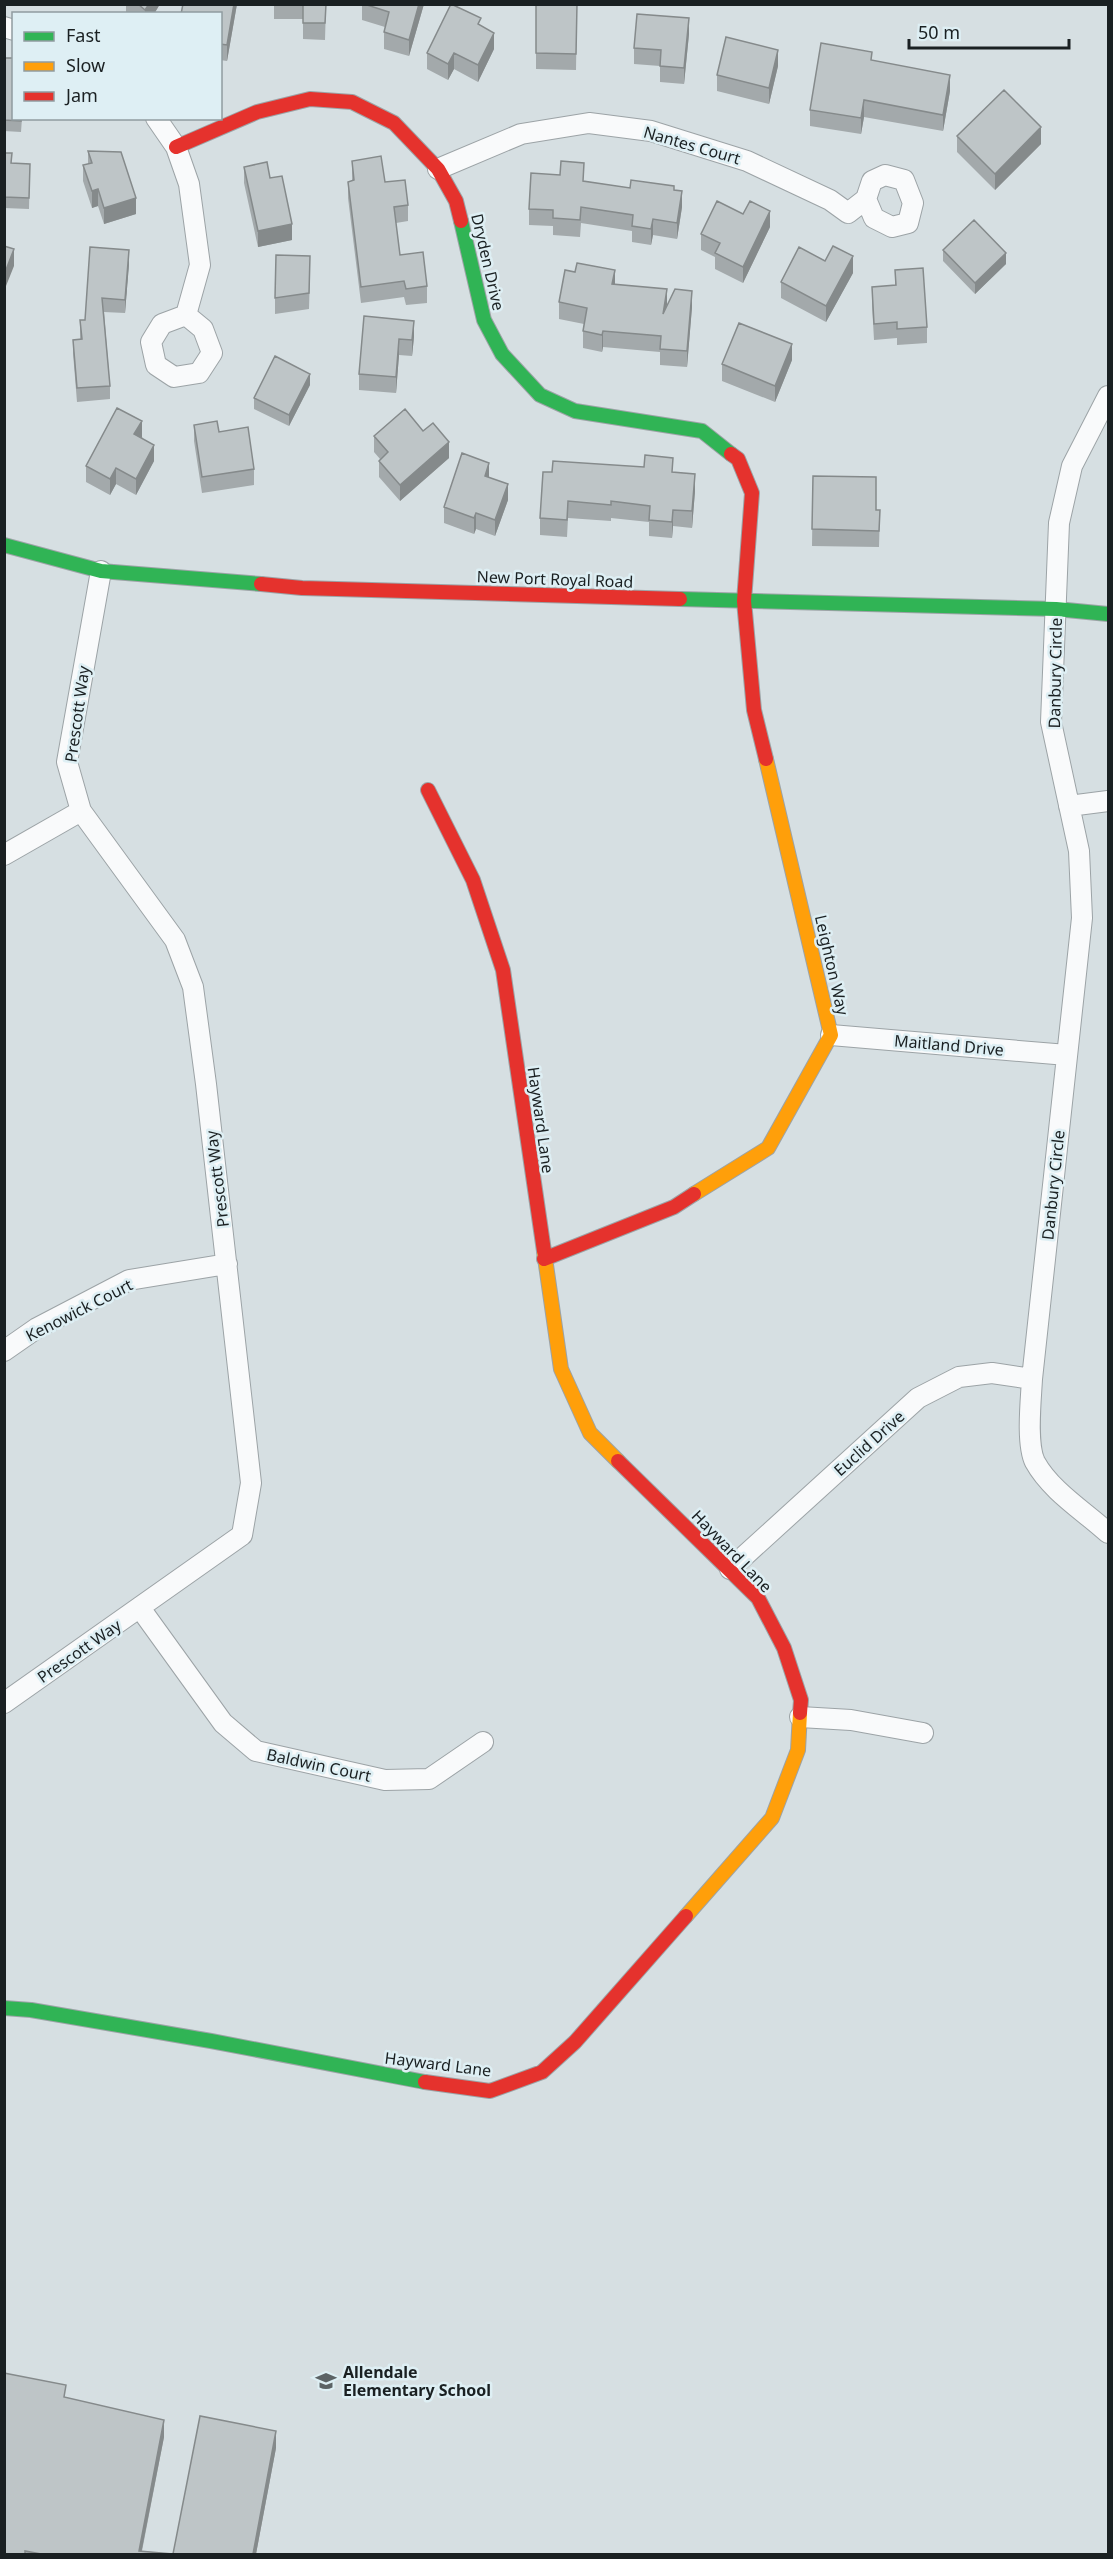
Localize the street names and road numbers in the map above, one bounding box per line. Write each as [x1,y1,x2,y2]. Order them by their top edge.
street label: Nantes Court [641,121,743,169]
street label: Dryden Drive [466,211,510,313]
street label: New Port Royal Road [476,565,634,593]
street label: Danbury Circle [1043,618,1067,728]
street label: Prescott Way [59,663,95,764]
street label: Leighton Way [810,913,854,1018]
street label: Maitland Drive [893,1029,1005,1061]
street label: Hayward Lane [523,1065,559,1175]
street label: Prescott Way [200,1128,234,1229]
street label: Danbury Circle [1036,1129,1070,1241]
street label: Kenowick Court [22,1273,136,1346]
street label: Euclid Drive [829,1405,909,1481]
street label: Hayward Lane [687,1505,777,1597]
street label: Prescott Way [33,1614,126,1688]
street label: Baldwin Court [265,1743,373,1787]
street label: Hayward Lane [384,2047,492,2081]

